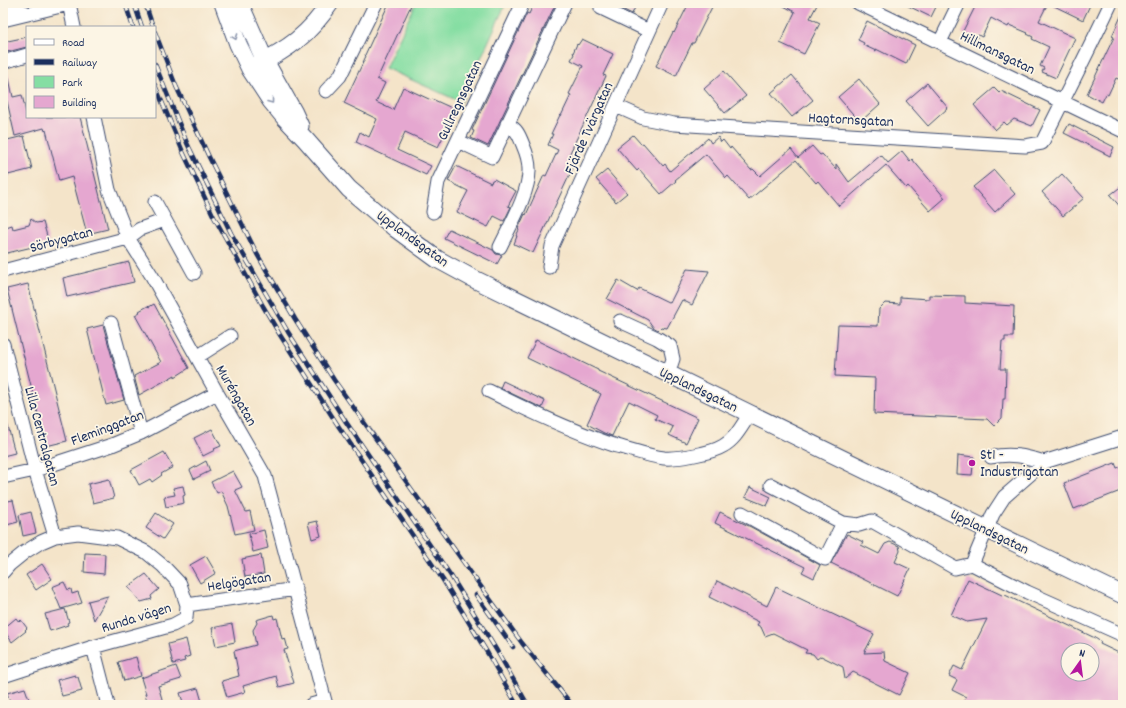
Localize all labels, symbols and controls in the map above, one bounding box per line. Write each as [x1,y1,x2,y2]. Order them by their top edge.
legend [26,26,156,118]
street label: Hillmansgatan [956,26,1039,82]
one-way arrow [230,33,238,40]
text: Road [62,35,84,52]
text: Railway [62,55,98,72]
street label: Gullregnsgatan [433,57,489,145]
text: Park [62,75,83,92]
street label: Fjärde Tvärgatan [560,79,620,179]
text: Building [62,95,97,112]
one-way arrow [267,97,274,104]
street label: Hagtornsgatan [808,108,894,134]
street label: Upplandsgatan [371,206,453,274]
street label: Sörbygatan [28,222,96,260]
street label: Muréngatan [209,361,262,431]
street label: Upplandsgatan [655,362,741,419]
street label: Lilla Centralgatan [17,384,65,489]
street label: Fleminggatan [68,405,147,453]
place label: St1 - Industrigatan [980,445,1058,484]
marker: St1 - Industrigatan [967,458,977,468]
street label: Upplandsgatan [946,504,1032,561]
street label: Helgögatan [206,567,273,599]
street label: Runda vägen [99,598,174,640]
north arrow [1060,642,1100,682]
text: N [1077,646,1087,663]

